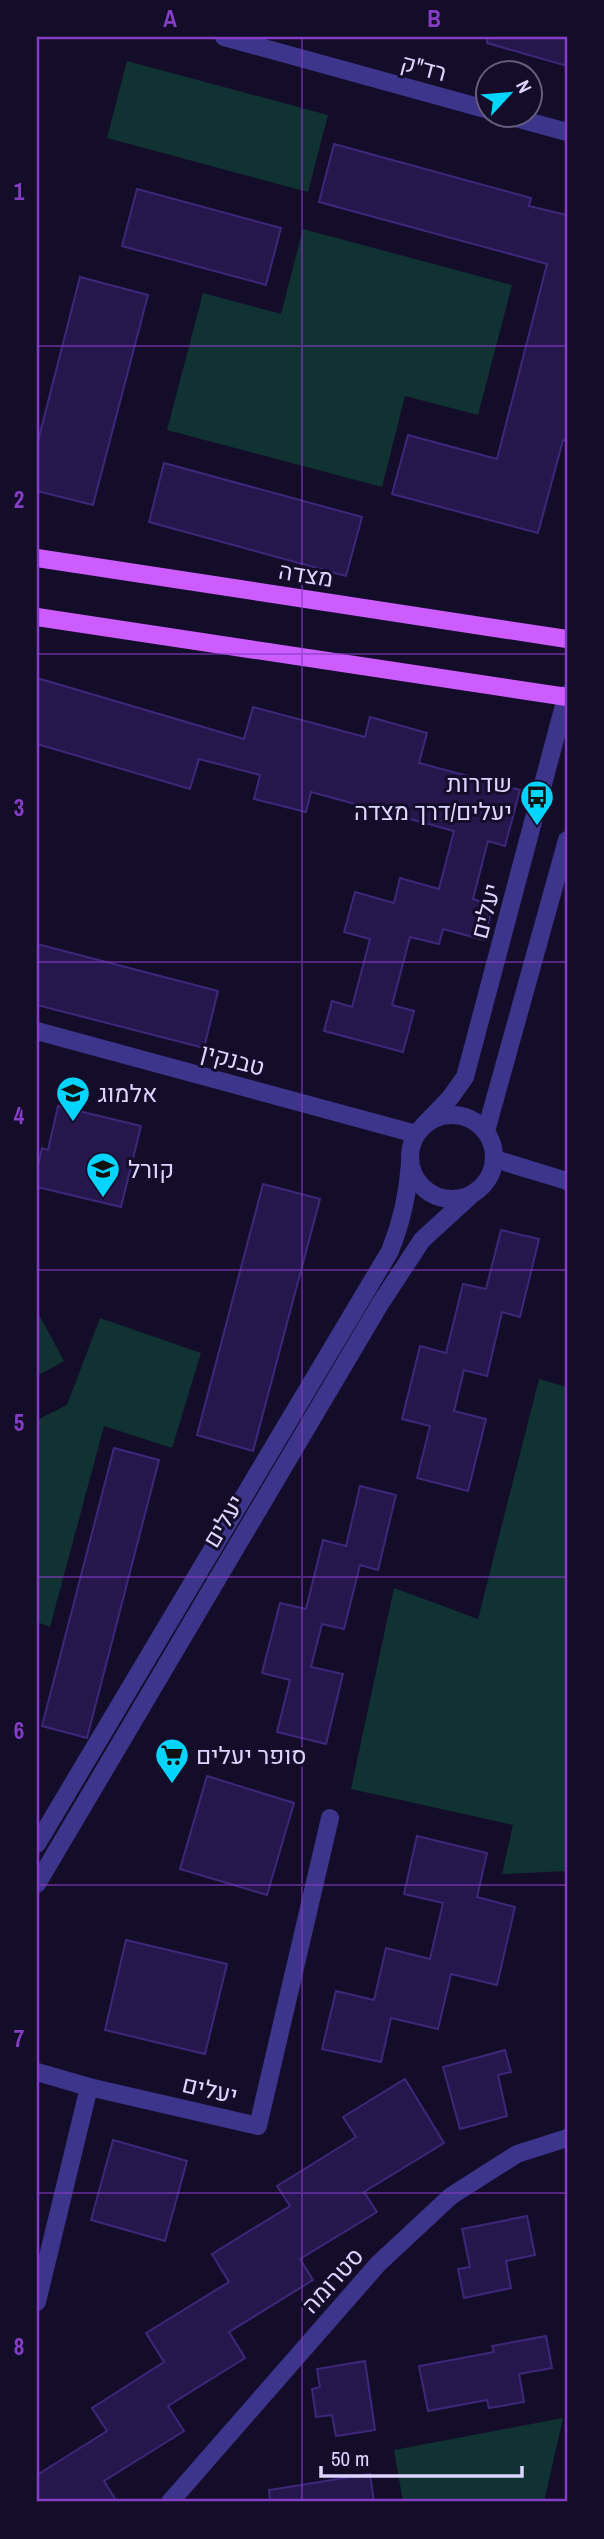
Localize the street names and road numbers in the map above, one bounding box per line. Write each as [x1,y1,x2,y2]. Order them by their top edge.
street label: רד"ק [398,46,450,88]
street label: מצדה [276,554,336,594]
street label: יעלים [462,880,508,942]
street label: טבנקין [197,1035,269,1083]
street label: יעלים [195,1489,251,1553]
street label: יעלים [179,2067,241,2111]
street label: סטרומה [294,2240,370,2320]

